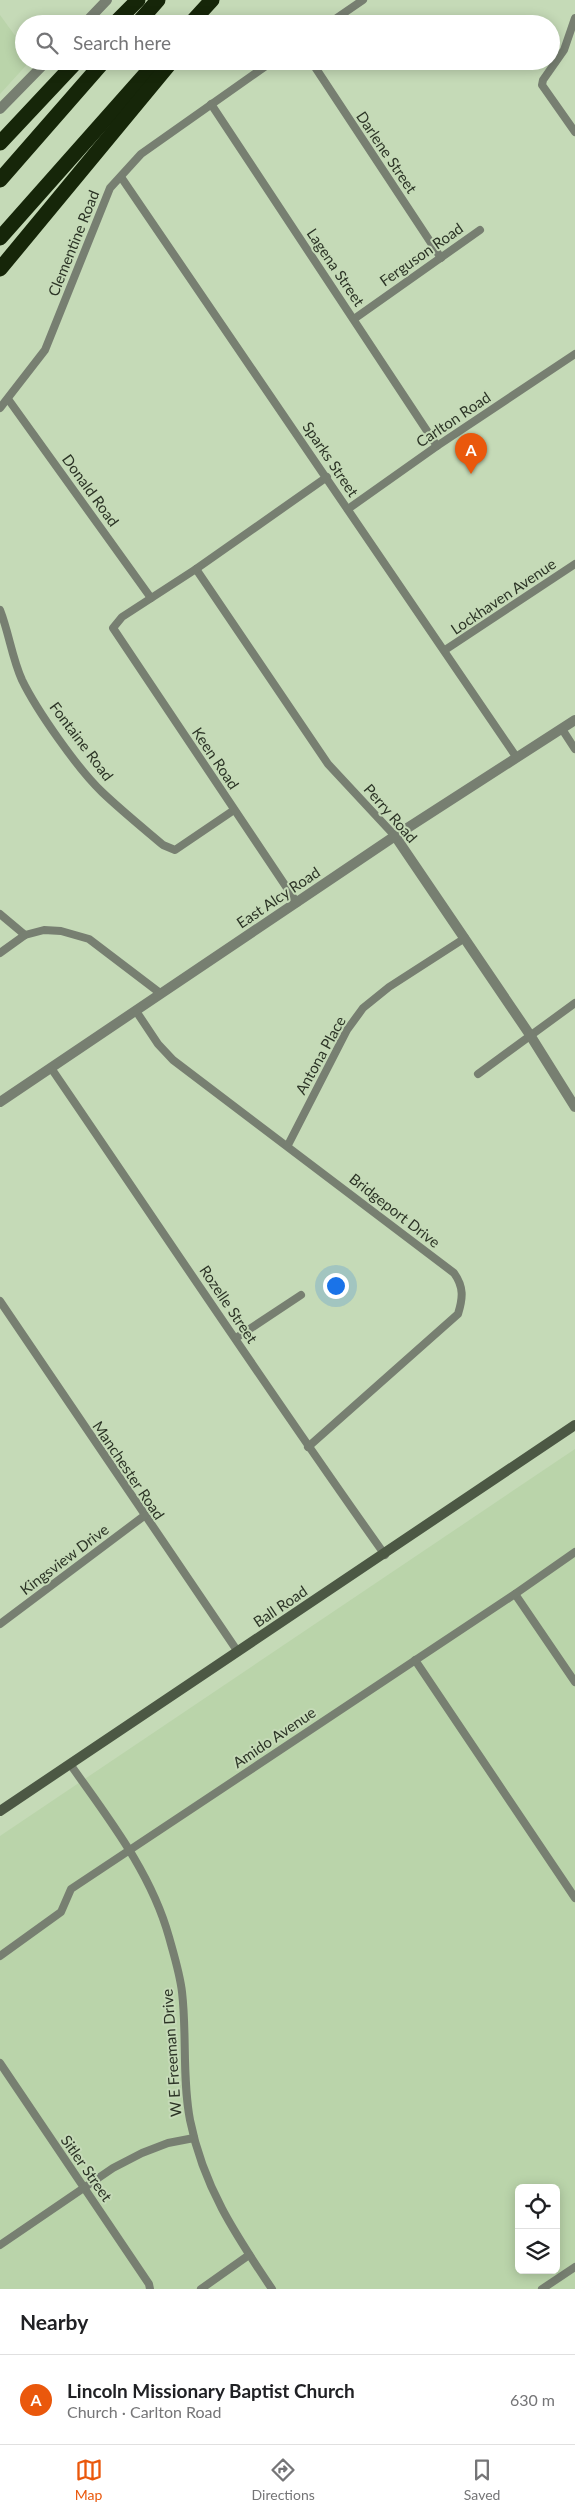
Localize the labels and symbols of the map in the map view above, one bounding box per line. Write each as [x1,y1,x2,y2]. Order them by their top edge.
street label: Darlene Street [353,107,421,197]
street label: Clementine Road [44,187,102,299]
street label: Ferguson Road [376,219,466,289]
street label: Lagena Street [303,225,369,310]
street label: Carlton Road [412,388,494,450]
street label: Sparks Street [299,418,363,501]
pin: A [455,433,487,474]
street label: Donald Road [59,450,123,530]
street label: Lockhaven Avenue [447,554,559,638]
street label: Fontaine Road [46,698,118,784]
street label: Keen Road [189,724,243,792]
street label: Perry Road [361,780,421,846]
street label: East Alcy Road [233,863,323,931]
street label: Antona Place [291,1013,349,1097]
street label: Bridgeport Drive [346,1169,444,1251]
street label: Rozelle Street [196,1262,262,1347]
your location [323,1273,349,1299]
street label: Manchester Road [89,1417,169,1523]
street label: Kingsview Drive [16,1520,112,1598]
street label: Ball Road [250,1581,310,1631]
street label: Amido Avenue [229,1703,319,1771]
street label: W E Freeman Drive [158,1988,184,2118]
street label: Sitler Street [58,2131,117,2205]

